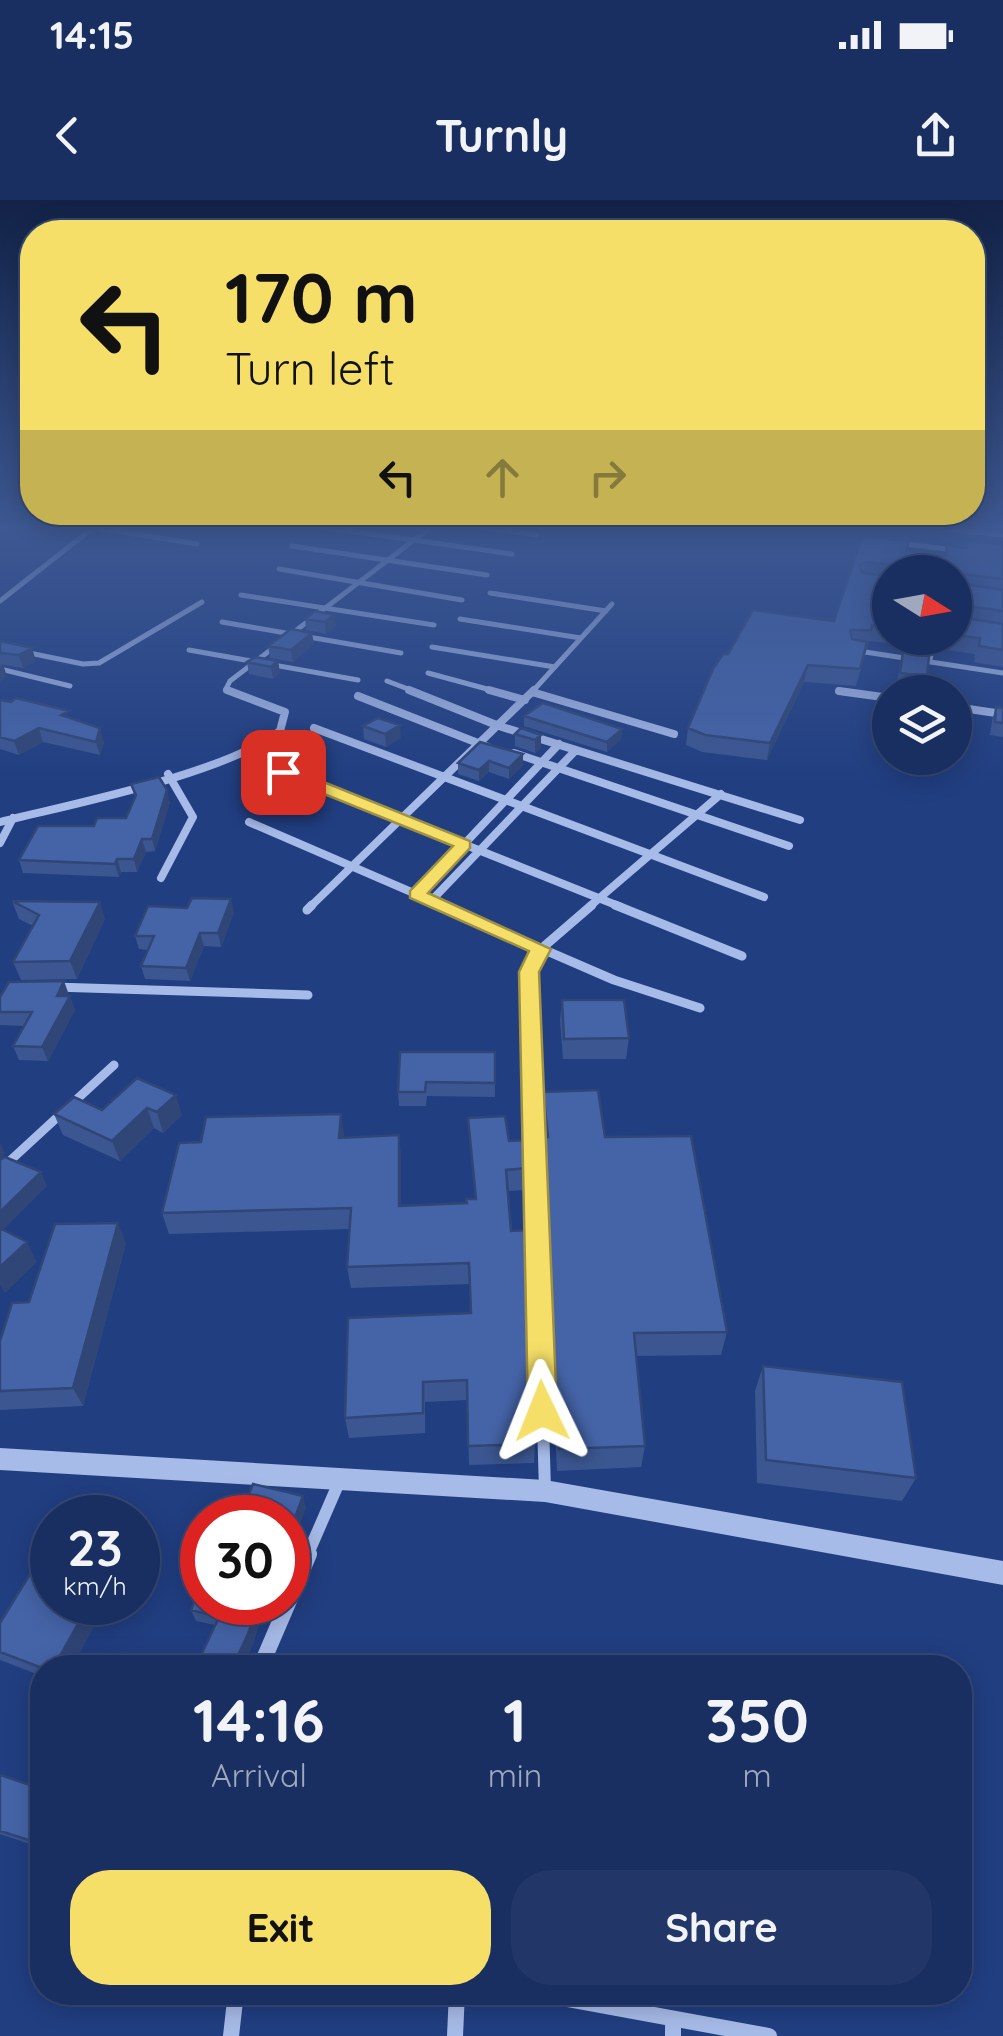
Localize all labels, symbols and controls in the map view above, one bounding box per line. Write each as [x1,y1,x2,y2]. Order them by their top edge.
text: 14:15 [50,11,134,59]
text: Turnly [435,107,568,163]
icon: back [40,108,95,163]
icon: share [908,108,963,163]
text: 170 m [225,253,418,341]
icon: left [60,260,190,390]
text: Turn left [225,340,395,396]
icon: left [370,450,425,505]
icon: ahead [475,450,530,505]
icon: right [580,450,635,505]
north arrow [872,555,972,655]
map controls [872,555,972,775]
button: layers [872,675,972,775]
pin [241,730,326,815]
icon: arrive [256,745,311,800]
position arrow [490,1359,594,1463]
speed limit sign: 30 [180,1495,310,1625]
text: 23 [67,1516,123,1579]
text: km/h [63,1570,127,1601]
text: 14:16 [193,1682,325,1757]
text: 1 [503,1682,527,1757]
text: 350 [705,1682,809,1757]
text: Arrival [211,1755,307,1795]
text: min [488,1755,542,1795]
text: m [743,1755,772,1795]
button: Exit [70,1870,491,1985]
button: Share [511,1870,932,1985]

